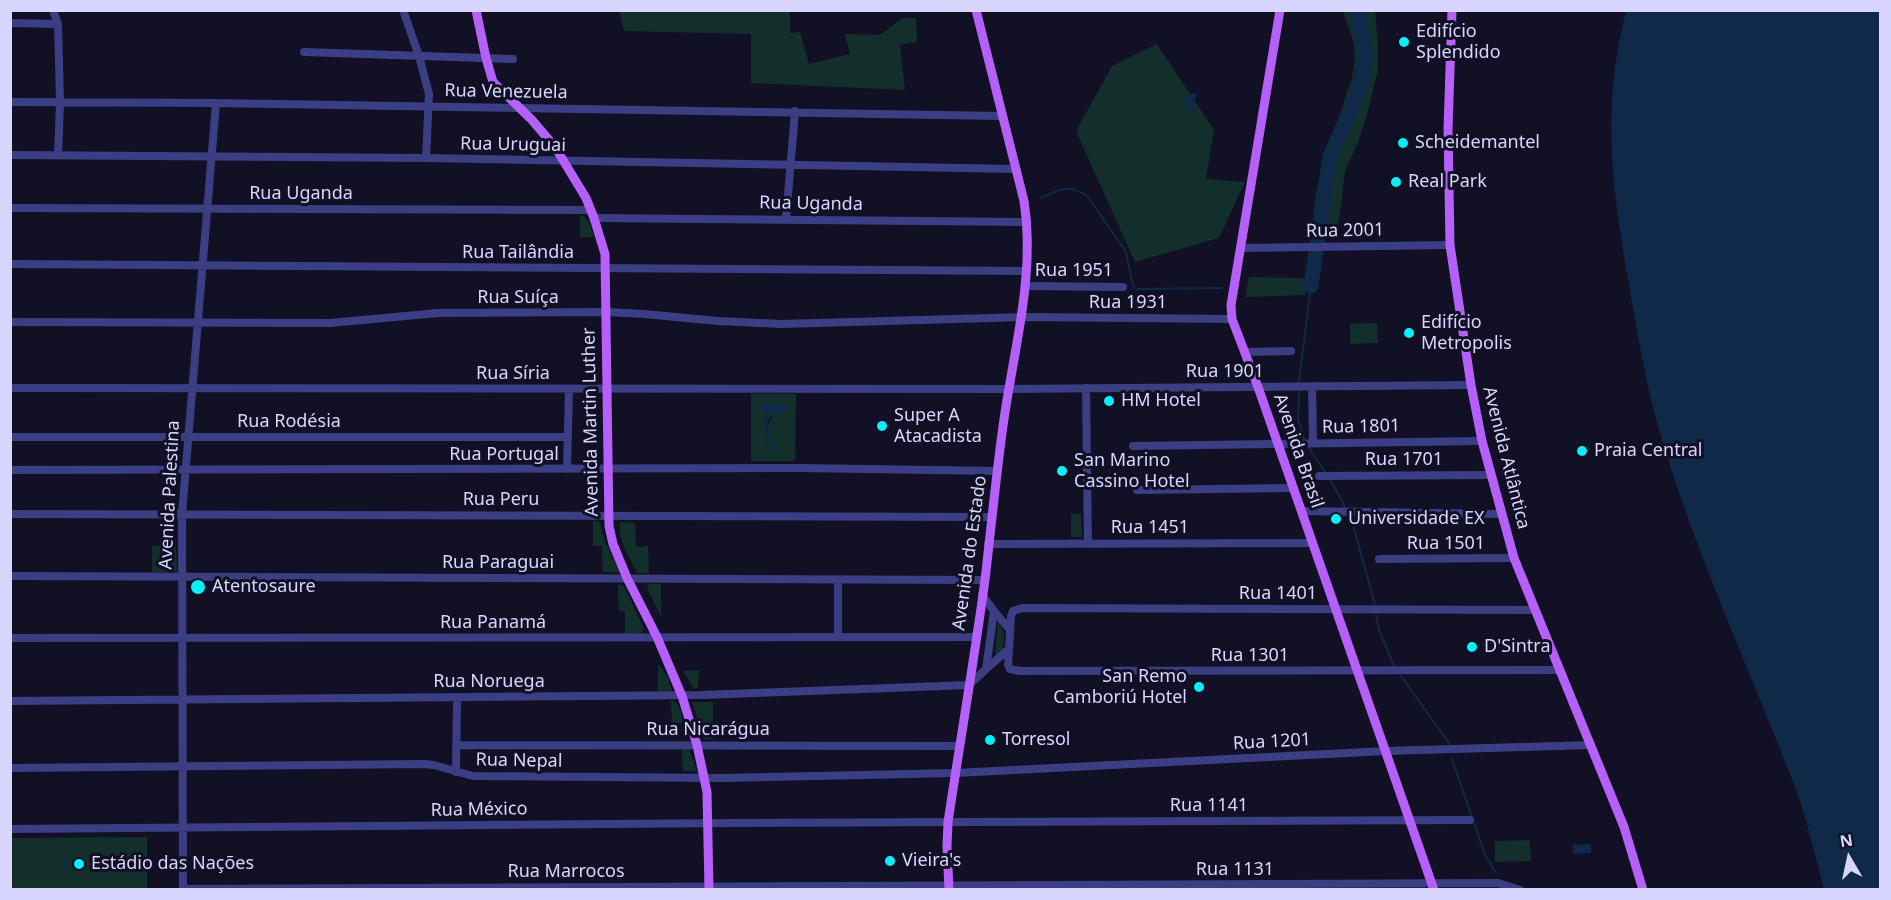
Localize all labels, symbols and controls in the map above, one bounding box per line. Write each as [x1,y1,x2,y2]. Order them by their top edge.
place label: Edifício Splendido [1416,21,1501,63]
marker: Edifício Splendido [1397,35,1411,49]
street label: Rua Venezuela [444,80,568,104]
place label: Scheidemantel [1415,132,1540,154]
street label: Rua Uruguai [460,133,566,157]
marker: Scheidemantel [1396,136,1410,150]
place label: Real Park [1408,171,1487,193]
marker: Real Park [1389,175,1403,189]
street label: Rua Uganda [249,183,353,205]
street label: Rua Uganda [759,192,863,216]
street label: Rua 2001 [1306,220,1384,242]
street label: Rua Tailândia [462,242,574,264]
street label: Rua 1951 [1035,260,1113,282]
street label: Rua Suíça [477,287,559,309]
street label: Rua 1931 [1089,292,1167,314]
place label: Edifício Metropolis [1421,312,1512,354]
marker: Edifício Metropolis [1402,326,1416,340]
street label: Avenida Martin Luther [579,327,603,517]
street label: Rua 1901 [1186,361,1264,383]
street label: Rua Síria [476,363,550,385]
street label: Avenida Atlântica [1478,384,1534,532]
place label: HM Hotel [1121,390,1201,412]
street label: Avenida Brasil [1268,391,1328,511]
marker: HM Hotel [1102,394,1116,408]
place label: Super A Atacadista [894,405,982,448]
street label: Rua Rodésia [237,411,341,433]
street label: Rua 1801 [1322,416,1400,438]
marker: Super A Atacadista [875,419,889,433]
street label: Avenida Palestina [155,420,185,570]
place label: Praia Central [1594,440,1702,462]
street label: Rua Portugal [449,444,559,466]
marker: Praia Central [1575,444,1589,458]
street label: Rua 1701 [1365,449,1443,471]
place label: San Marino Cassino Hotel [1074,450,1190,492]
marker: San Marino Cassino Hotel [1055,464,1069,478]
street label: Avenida do Estado [948,474,992,632]
street label: Rua Peru [463,489,539,511]
place label: Universidade EX [1348,508,1485,530]
marker: Universidade EX [1329,512,1343,526]
street label: Rua 1451 [1111,517,1189,539]
street label: Rua 1501 [1407,533,1485,555]
street label: Rua Paraguai [442,552,554,574]
place label: Atentosaure [212,576,316,598]
marker: Atentosaure [189,578,207,596]
street label: Rua 1401 [1239,583,1317,605]
street label: Rua Panamá [440,612,546,634]
place label: D'Sintra [1484,636,1551,658]
marker: D'Sintra [1465,640,1479,654]
street label: Rua 1301 [1211,645,1289,667]
place label: San Remo Camboriú Hotel [1053,666,1187,708]
street label: Rua Noruega [433,671,545,693]
marker: San Remo Camboriú Hotel [1192,680,1206,694]
street label: Rua Nicarágua [646,719,770,741]
place label: Torresol [1002,729,1070,751]
street label: Rua 1201 [1232,729,1312,755]
marker: Torresol [983,733,997,747]
street label: Rua Nepal [475,749,563,773]
street label: Rua 1141 [1170,795,1248,817]
street label: Rua México [430,798,528,822]
north arrow [1819,828,1879,888]
text: N [1838,828,1854,852]
place label: Vieira's [902,850,961,872]
place label: Estádio das Nações [91,853,254,875]
marker: Vieira's [883,854,897,868]
marker: Estádio das Nações [72,857,86,871]
street label: Rua 1131 [1196,859,1274,881]
street label: Rua Marrocos [507,861,625,883]

